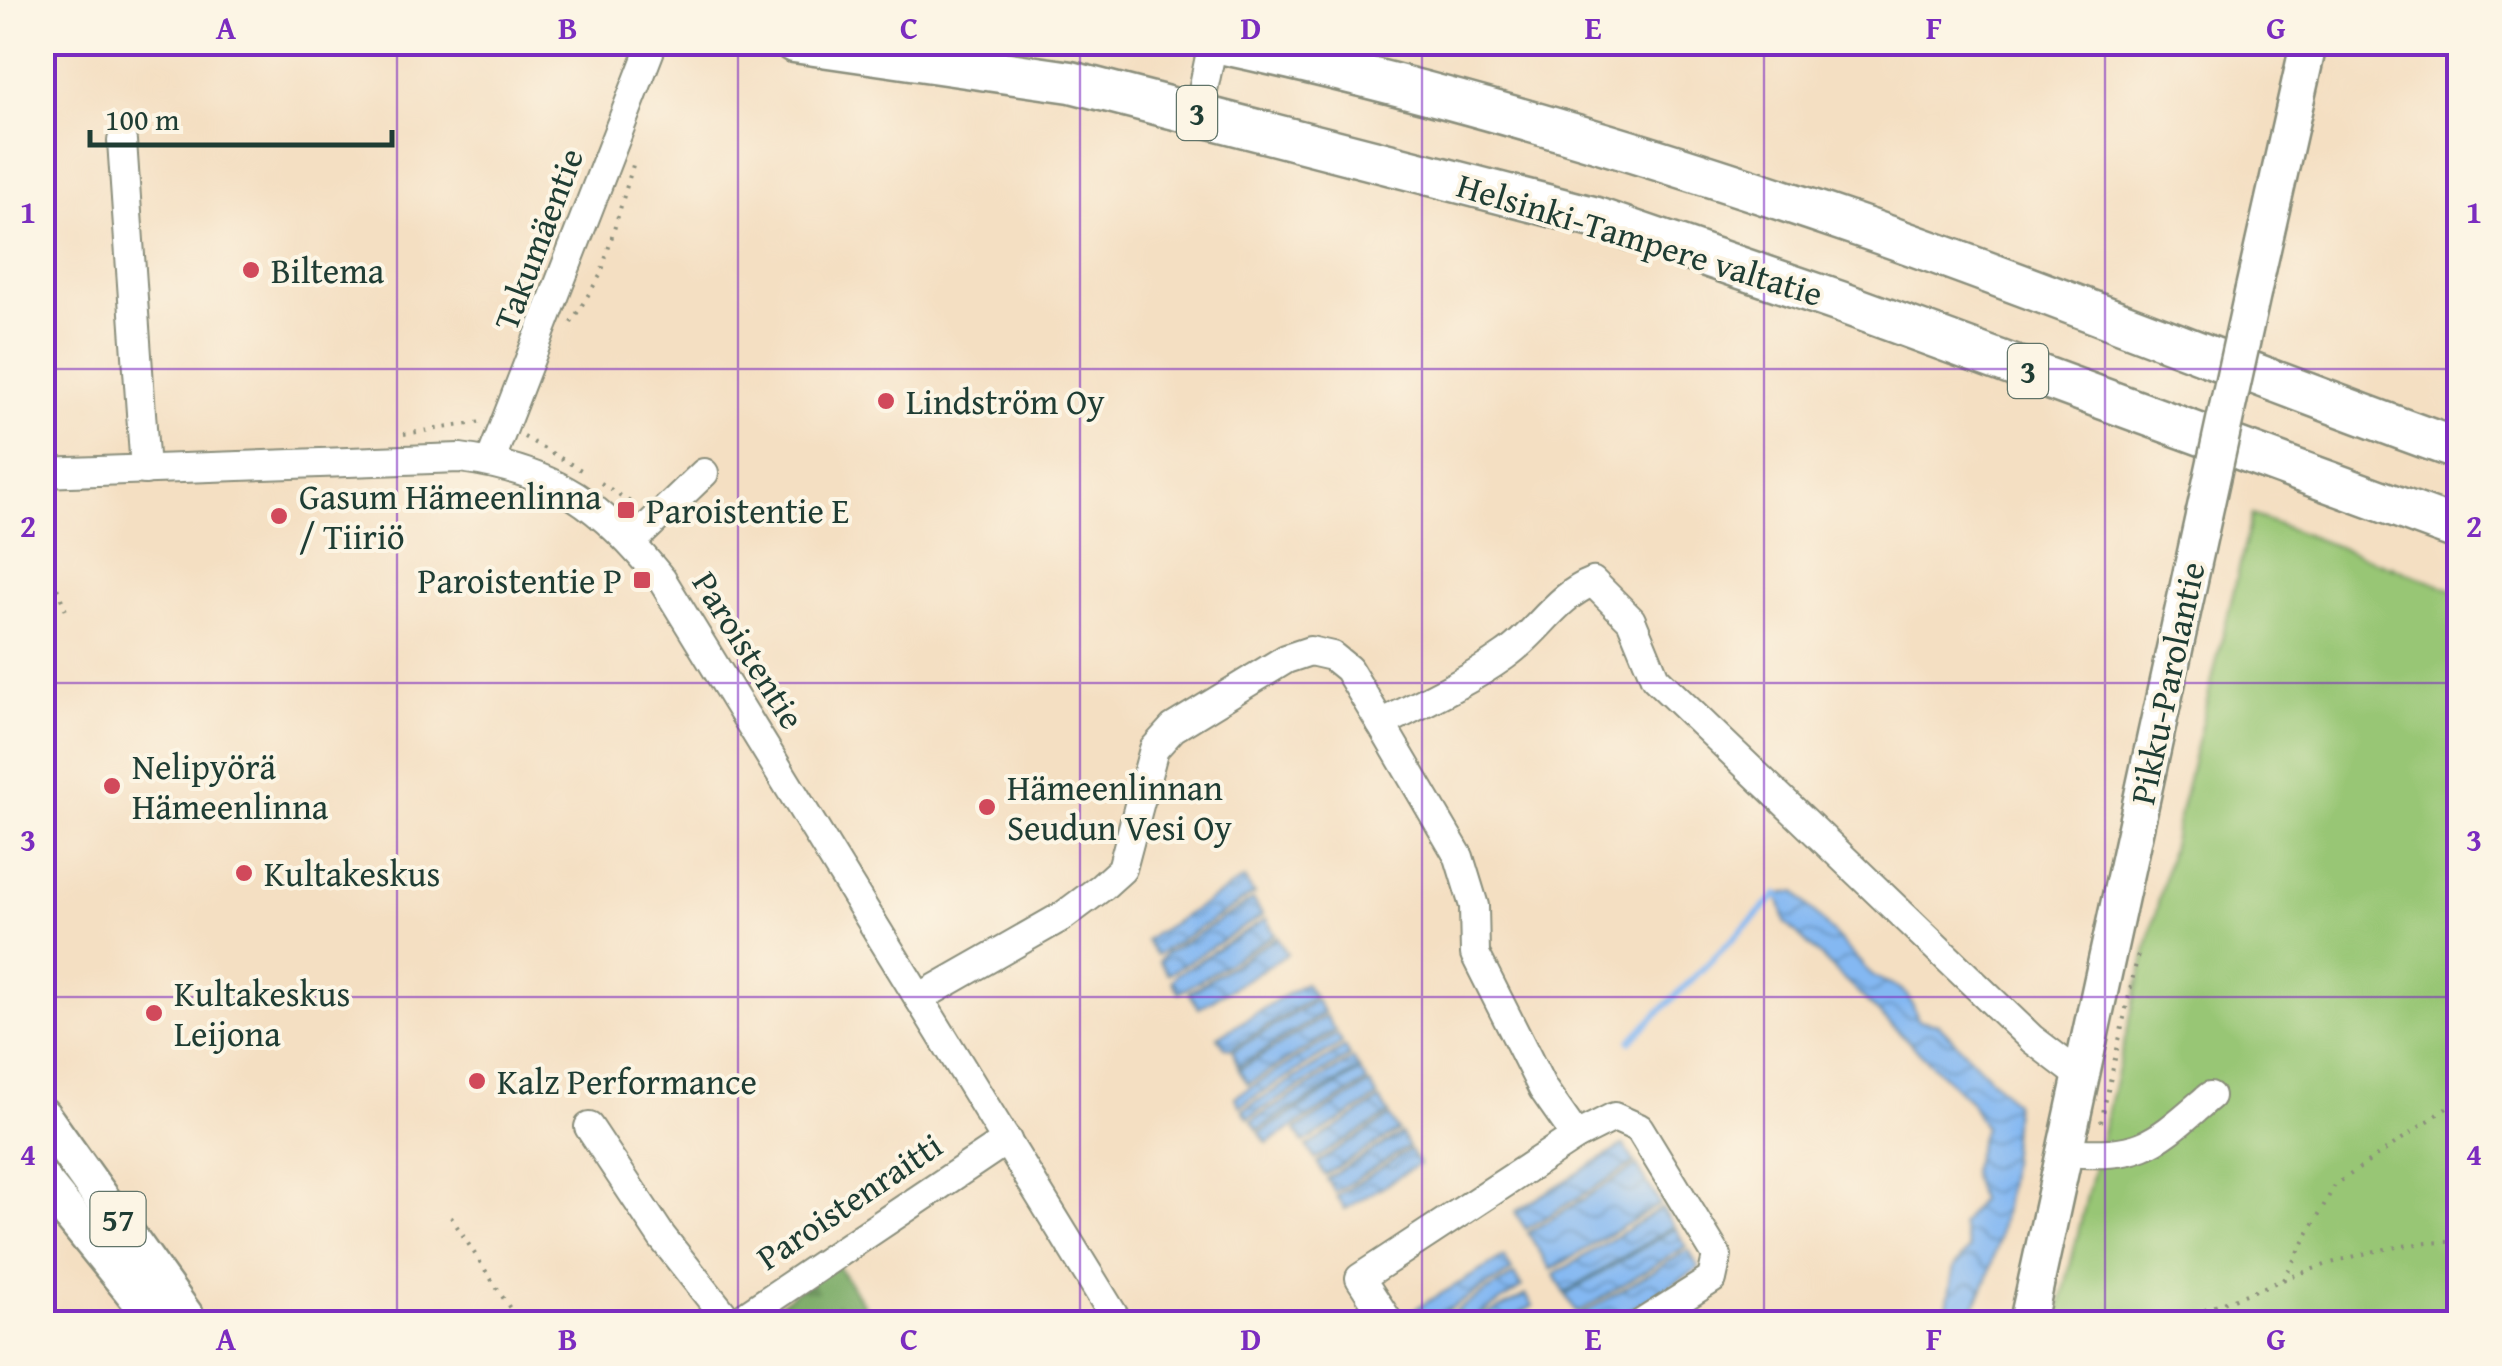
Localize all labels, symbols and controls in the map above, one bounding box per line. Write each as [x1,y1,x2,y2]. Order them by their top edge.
text: A [216,4,237,51]
text: B [558,4,578,51]
text: C [900,4,918,51]
text: D [1241,4,1261,51]
text: E [1584,4,1602,51]
text: F [1926,4,1942,51]
text: G [2266,4,2286,51]
scale bar [90,85,392,147]
road number: 3 [1177,86,1217,140]
text: 100 m [105,97,180,141]
street label: Takumäentie [480,141,596,337]
street label: Helsinki-Tampere valtatie [1451,159,1829,319]
text: 1 [20,188,36,235]
text: 1 [2466,188,2482,235]
place label: Biltema [271,245,385,296]
marker: Biltema [240,259,262,281]
road number: 3 [2008,344,2048,398]
place label: Lindström Oy [906,376,1105,427]
marker: Lindström Oy [875,390,897,412]
place label: Gasum Hämeenlinna / Tiiriö [299,471,602,562]
place label: Paroistentie E [646,485,849,536]
marker: Paroistentie E [615,499,637,521]
text: 2 [20,502,36,549]
text: 2 [2466,502,2482,549]
marker: Gasum Hämeenlinna / Tiiriö [268,505,290,527]
place label: Paroistentie P [418,555,622,606]
street label: Pikku-Parolantie [2116,557,2218,809]
street label: Paroistentie [680,561,818,739]
marker: Paroistentie P [631,569,653,591]
place label: Nelipyörä Hämeenlinna [132,741,329,832]
place label: Hämeenlinnan Seudun Vesi Oy [1007,762,1232,853]
marker: Nelipyörä Hämeenlinna [101,775,123,797]
marker: Hämeenlinnan Seudun Vesi Oy [976,796,998,818]
text: 3 [20,816,36,863]
text: 3 [2466,816,2482,863]
place label: Kultakeskus [264,848,440,899]
marker: Kultakeskus [233,862,255,884]
place label: Kultakeskus Leijona [174,968,350,1059]
marker: Kultakeskus Leijona [143,1002,165,1024]
place label: Kalz Performance [497,1056,757,1107]
marker: Kalz Performance [466,1070,488,1092]
street label: Paroistenraitti [746,1120,952,1282]
text: 4 [20,1130,36,1177]
text: 4 [2466,1130,2482,1177]
road number: 57 [90,1192,146,1246]
text: A [216,1315,237,1362]
text: B [558,1315,578,1362]
text: C [900,1315,918,1362]
text: D [1241,1315,1261,1362]
text: E [1584,1315,1602,1362]
text: F [1926,1315,1942,1362]
text: G [2266,1315,2286,1362]

